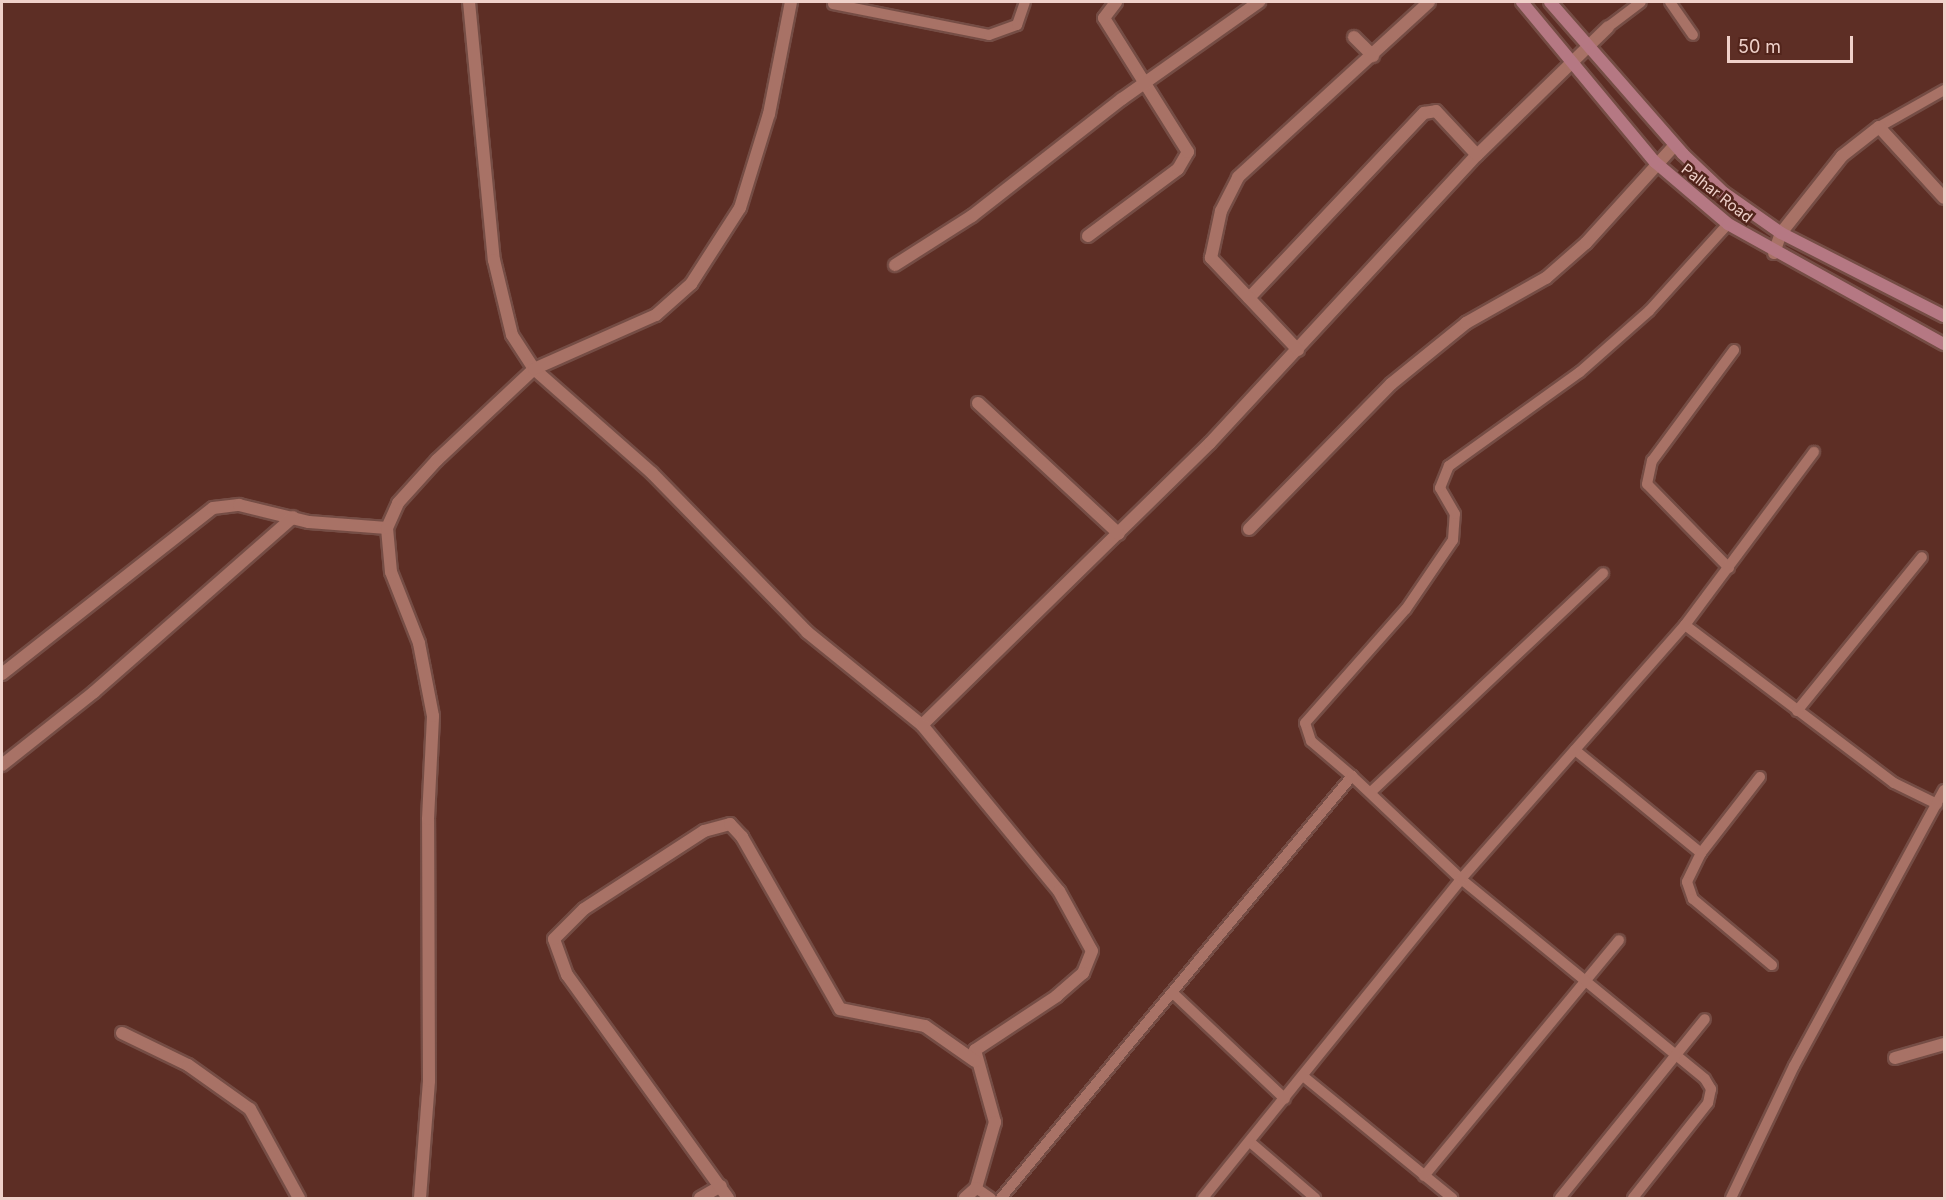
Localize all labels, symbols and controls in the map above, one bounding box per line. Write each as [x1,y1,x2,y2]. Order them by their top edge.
scale bar [1730,24,1856,62]
text: 50 m [1738,36,1781,57]
street label: Palhar Road [1678,160,1756,226]

